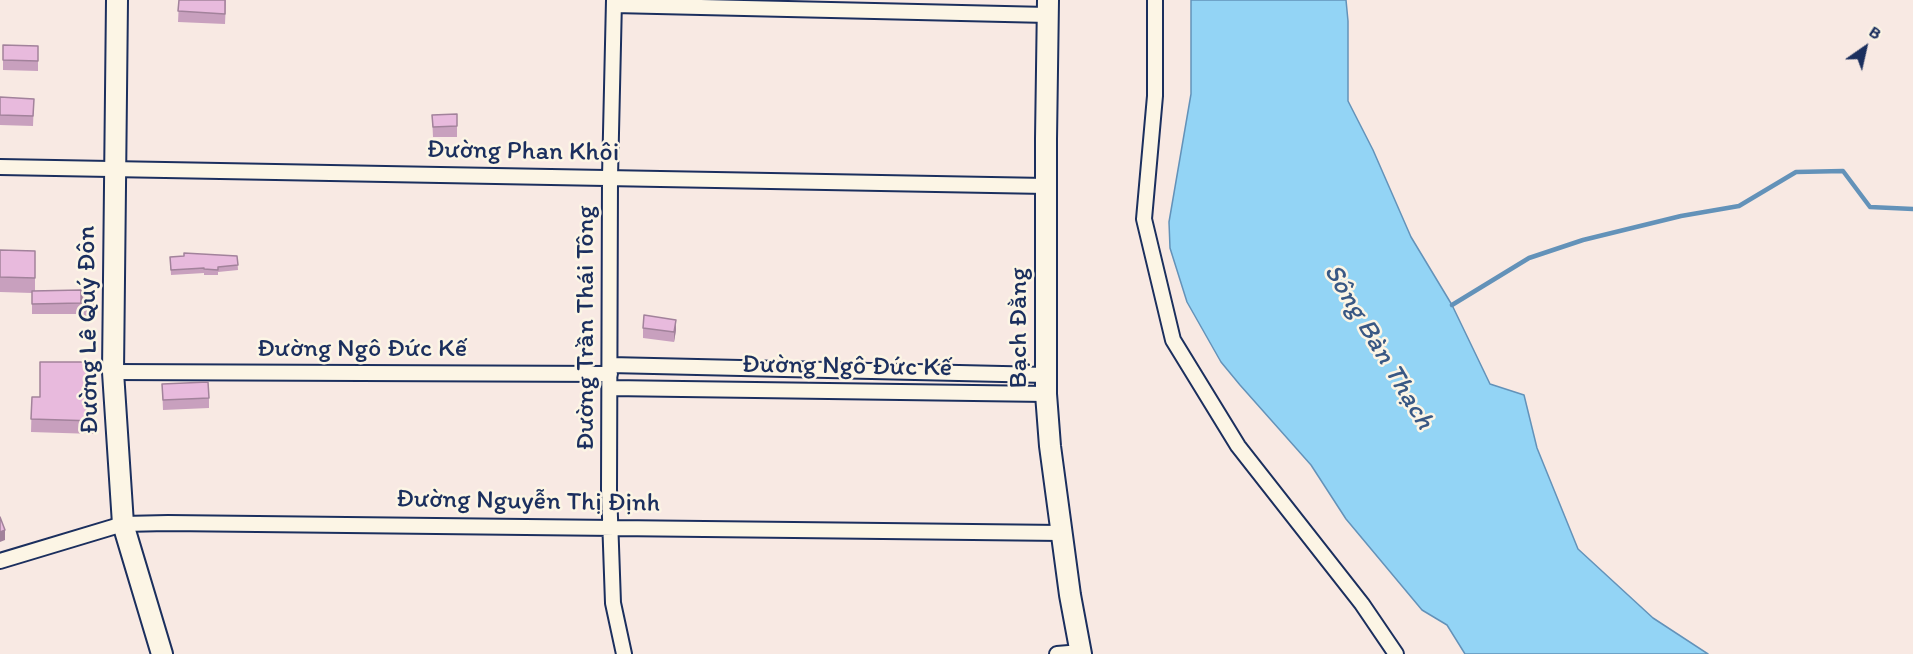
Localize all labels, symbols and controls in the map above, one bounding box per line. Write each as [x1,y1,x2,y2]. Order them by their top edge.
north arrow [1835,18,1895,78]
text: B [1866,22,1885,43]
street label: Đường Phan Khôi [426,135,620,169]
street label: Đường Trần Thái Tông [570,205,602,451]
street label: Đường Lê Quý Đôn [72,226,106,434]
water label: Sông Bàn Thạch [1316,258,1440,436]
street label: Bạch Đằng [1003,268,1035,388]
street label: Đường Ngô Đức Kế [257,333,467,365]
street label: Đường Ngô Đức Kế [742,350,952,384]
street label: Đường Nguyễn Thị Định [396,484,660,520]

